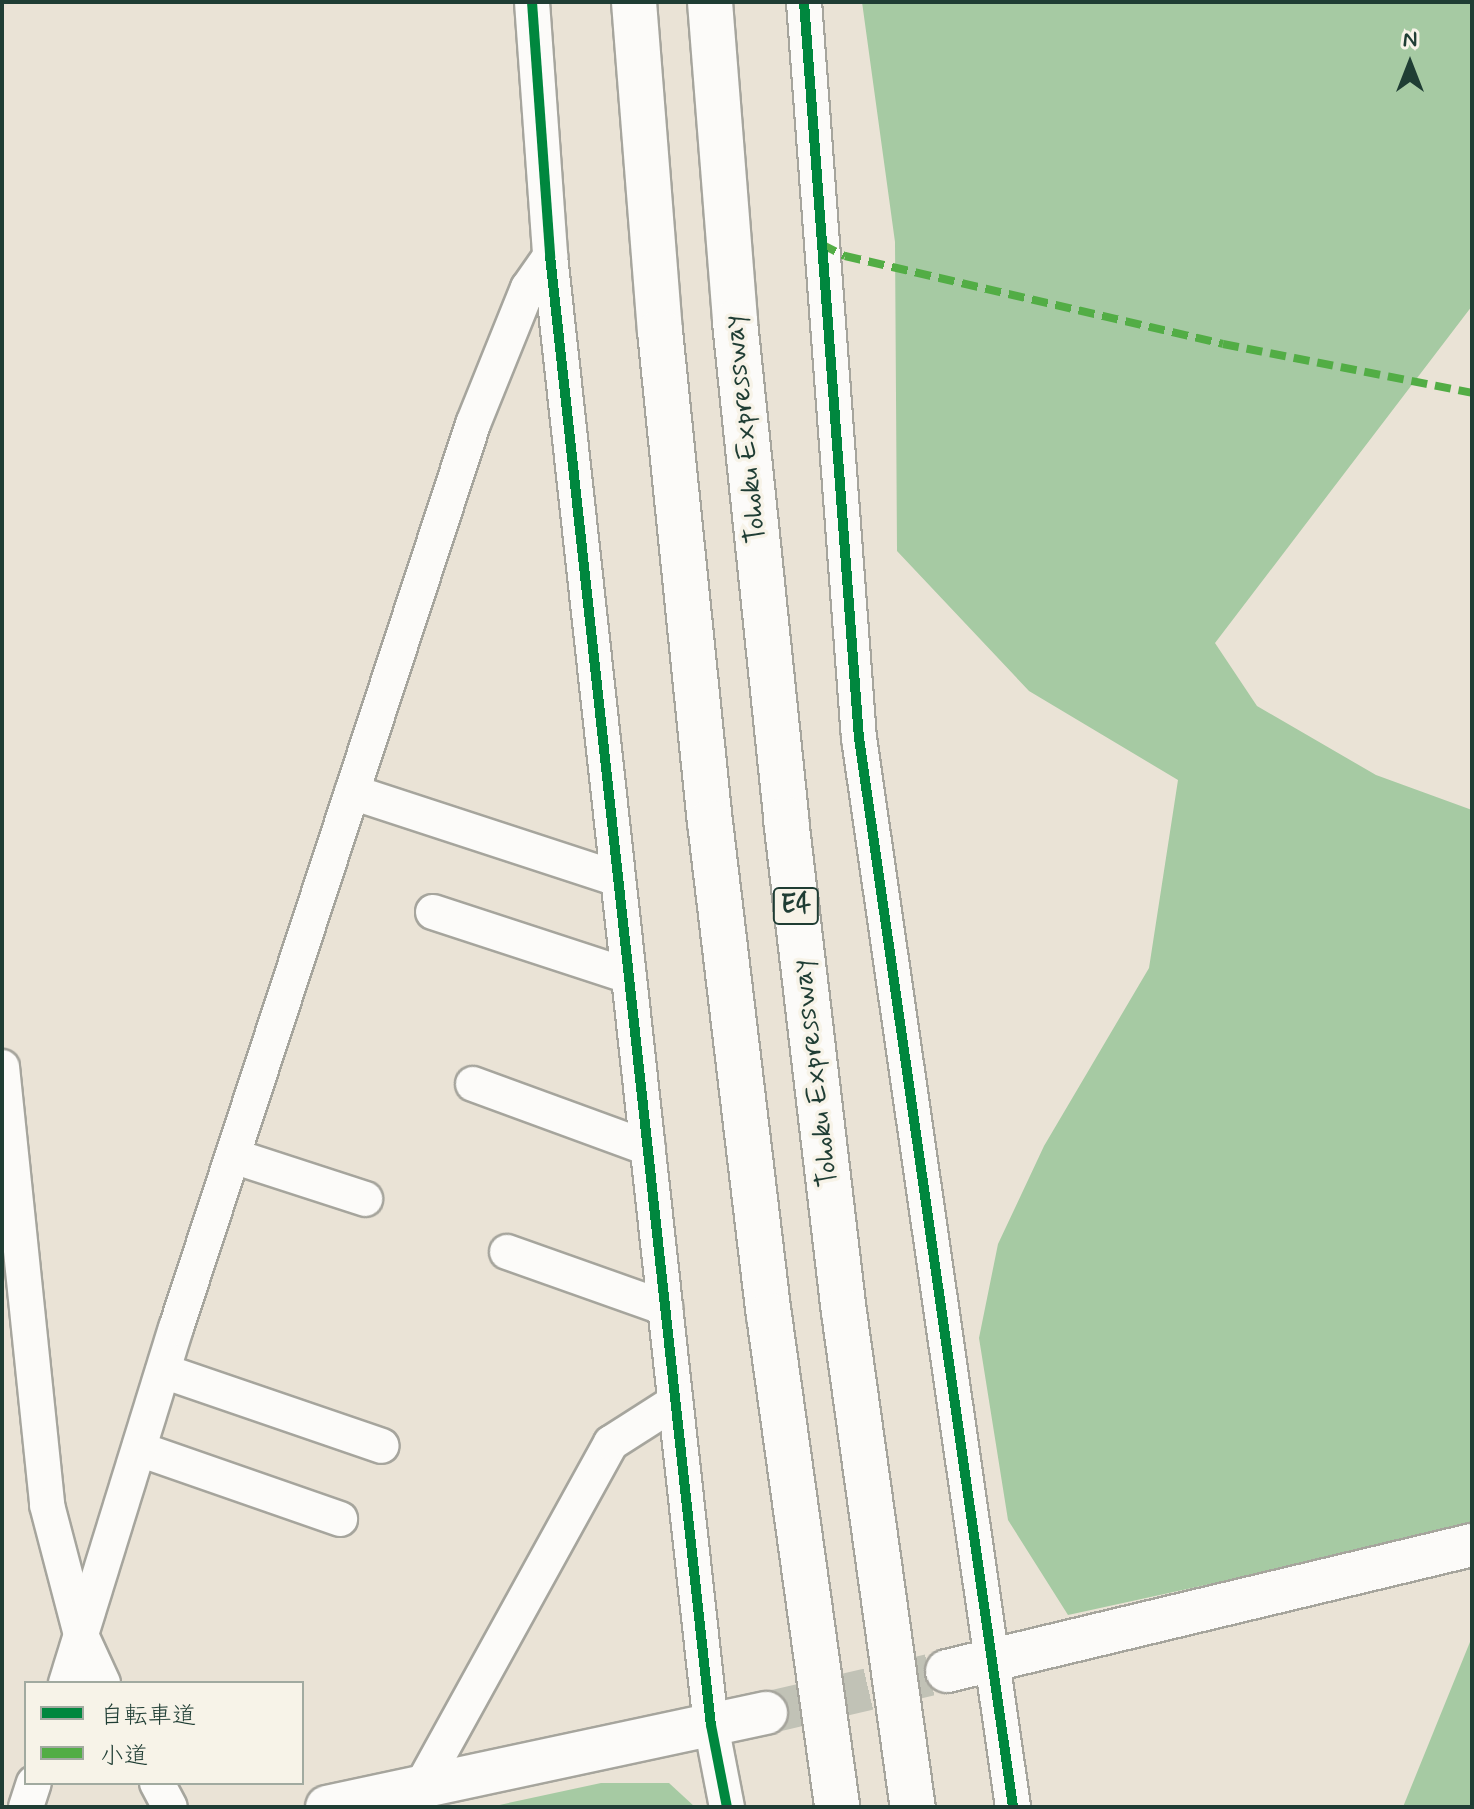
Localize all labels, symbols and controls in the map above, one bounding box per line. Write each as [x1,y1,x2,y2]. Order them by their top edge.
north arrow [1370,24,1450,104]
text: N [1403,26,1417,54]
street label: Tohoku Expressway [717,313,775,545]
road number: E4 [772,884,820,928]
street label: Tohoku Expressway [785,957,847,1189]
legend [24,1681,304,1785]
text: 自転車道 [100,1701,196,1732]
text: 小道 [100,1741,148,1772]

